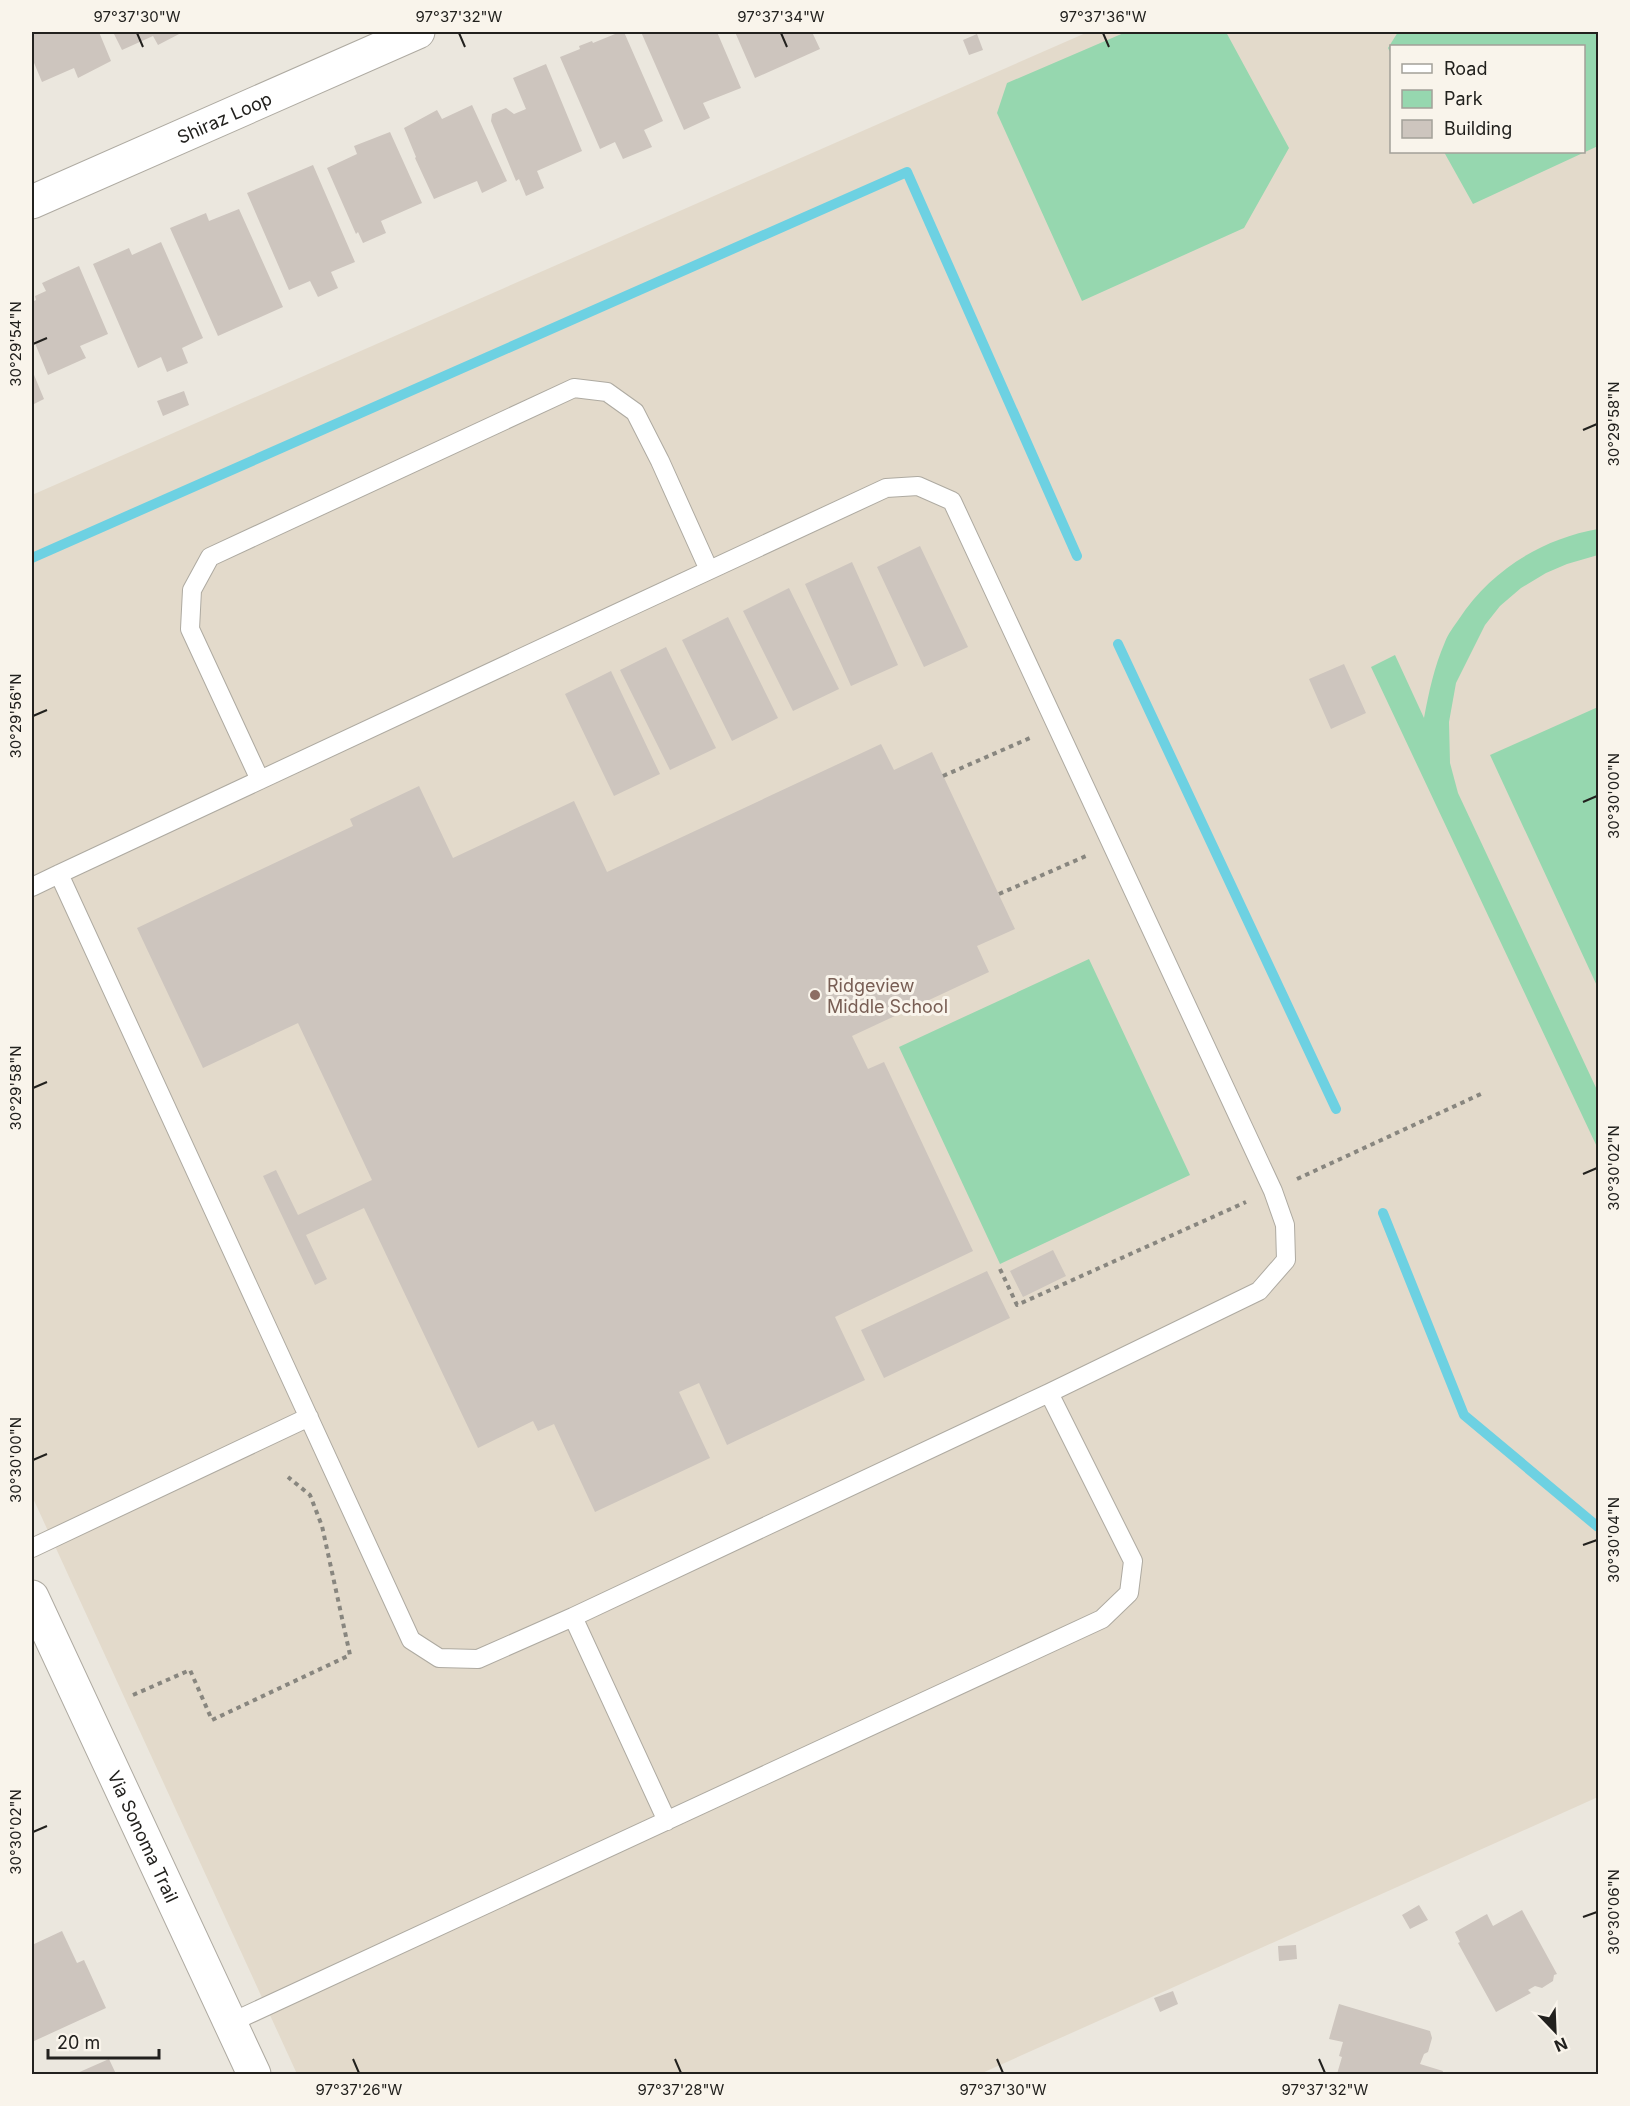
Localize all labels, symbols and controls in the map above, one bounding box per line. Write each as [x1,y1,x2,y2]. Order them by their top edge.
text: 97°37'30"W [93,7,181,26]
text: 97°37'32"W [416,7,503,26]
text: 97°37'34"W [737,7,825,26]
text: 97°37'36"W [1060,7,1147,26]
legend [1390,45,1585,153]
text: Road [1444,58,1487,79]
street label: Shiraz Loop [174,87,275,147]
text: Park [1444,88,1483,109]
text: Building [1444,118,1512,139]
text: 30°29'54"N [6,301,25,387]
text: 30°29'58"N [1604,381,1623,467]
text: 30°29'56"N [6,673,25,759]
text: 30°30'00"N [1604,753,1623,839]
place label: Ridgeview Middle School [827,975,948,1017]
marker: Ridgeview Middle School [808,988,822,1002]
text: 30°29'58"N [6,1045,25,1131]
text: 30°30'02"N [1604,1125,1623,1211]
text: 30°30'00"N [6,1417,25,1503]
text: 30°30'04"N [1604,1497,1623,1583]
street label: Via Sonoma Trail [104,1767,183,1906]
text: 30°30'02"N [6,1789,25,1875]
text: 30°30'06"N [1604,1869,1623,1955]
north arrow [1525,2001,1585,2061]
scale bar [48,2022,159,2060]
text: 20 m [57,2032,100,2053]
text: N [1551,2033,1570,2056]
text: 97°37'26"W [316,2080,403,2099]
text: 97°37'28"W [638,2080,725,2099]
text: 97°37'30"W [959,2080,1047,2099]
text: 97°37'32"W [1282,2080,1369,2099]

